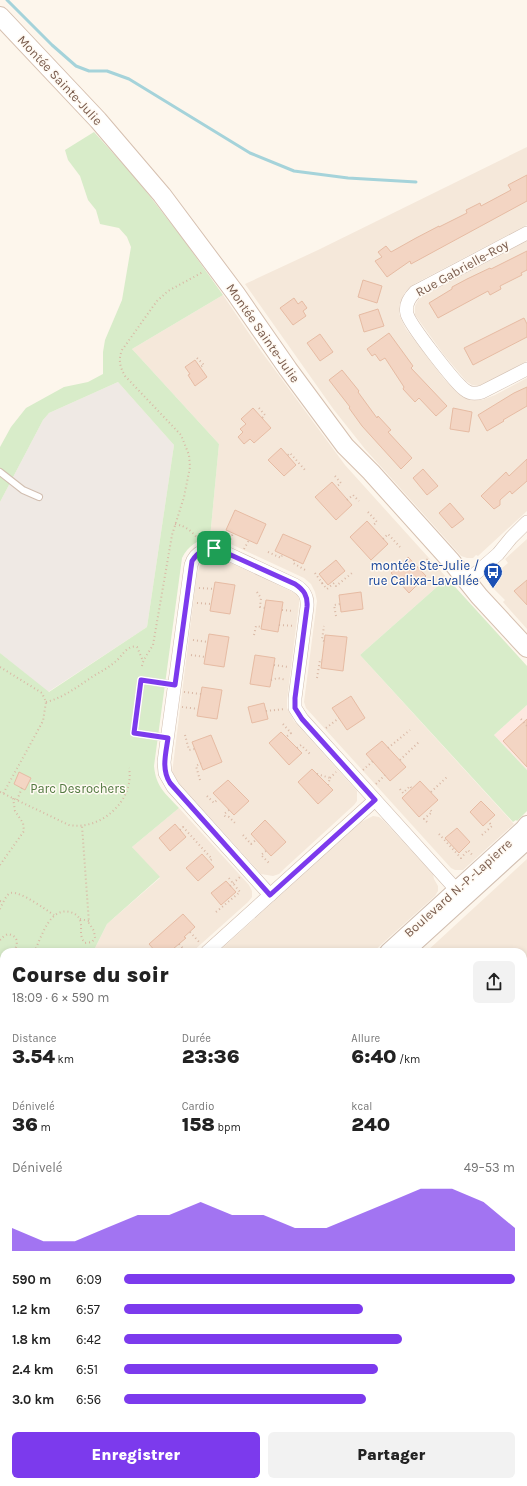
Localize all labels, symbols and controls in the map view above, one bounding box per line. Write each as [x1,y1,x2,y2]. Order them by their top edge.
street label: Montée Sainte-Julie [14,32,106,128]
street label: Rue Gabrielle-Roy [413,236,511,300]
street label: Montée Sainte-Julie [223,281,303,386]
pin [197,531,231,565]
icon: arrive [203,537,225,559]
place label: montée Ste-Julie / rue Calixa-Lavallée [368,558,479,588]
bus stop icon: montée Ste-Julie / rue Calixa-Lavallée [482,561,504,589]
park label: Parc Desrochers [30,781,126,796]
street label: Boulevard N.-P.-Lapierre [401,835,515,940]
button: share [473,961,515,1003]
text: Course du soir [12,962,169,988]
text: 18:09 · 6 × 590 m [12,990,109,1005]
text: Distance [12,1032,56,1045]
text: Durée [182,1032,211,1045]
text: Allure [351,1032,380,1045]
text: 3.54 [12,1045,55,1068]
text: 23:36 [182,1045,240,1068]
text: 6:40 [351,1045,397,1068]
text: km [55,1053,74,1066]
text: /km [397,1053,420,1066]
text: Dénivelé [12,1100,55,1113]
text: Cardio [182,1100,214,1113]
text: kcal [351,1100,372,1113]
text: 36 [12,1113,38,1136]
text: 158 [182,1113,215,1136]
text: 240 [351,1113,390,1136]
text: m [38,1121,51,1134]
text: bpm [215,1121,241,1134]
text: Dénivelé [12,1160,63,1175]
text: 49–53 m [464,1160,515,1175]
text: 590 m [12,1272,51,1287]
text: 6:09 [76,1272,102,1287]
text: 1.2 km [12,1302,51,1317]
text: 6:57 [76,1302,100,1317]
text: 1.8 km [12,1332,51,1347]
text: 6:42 [76,1332,101,1347]
text: 2.4 km [12,1362,54,1377]
text: 6:51 [76,1362,98,1377]
text: 3.0 km [12,1392,54,1407]
text: 6:56 [76,1392,101,1407]
button: Enregistrer [12,1432,260,1478]
button: Partager [268,1432,515,1478]

